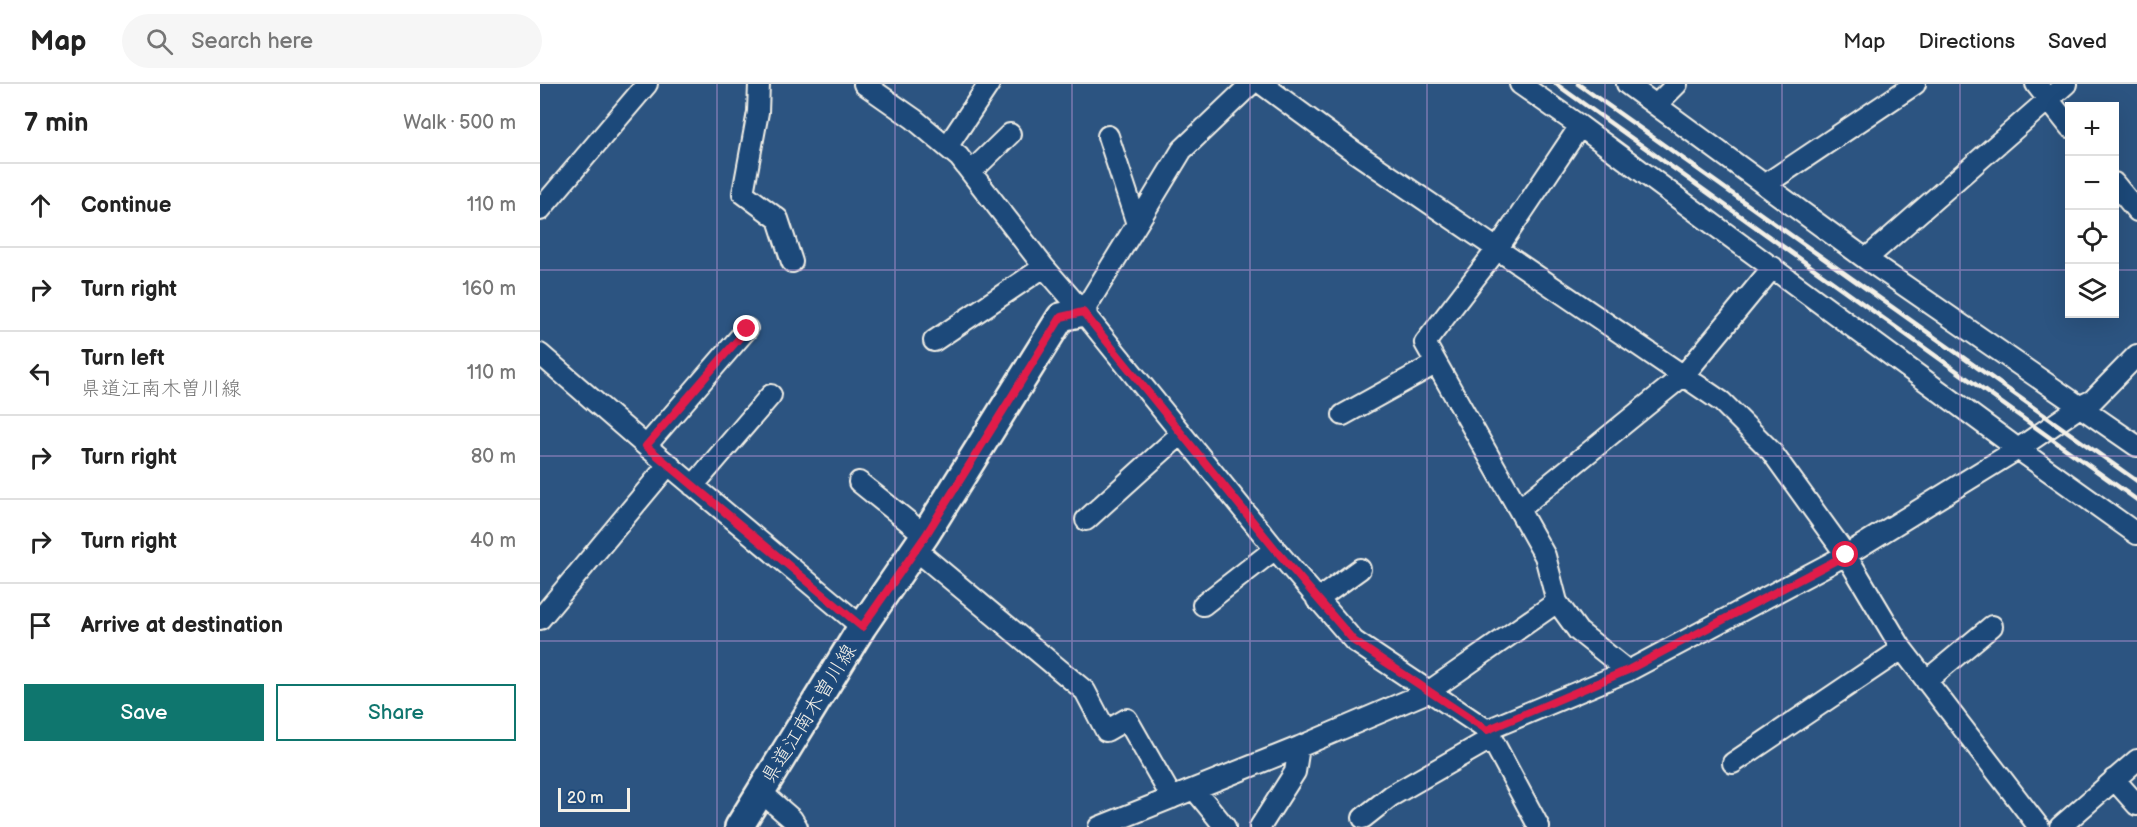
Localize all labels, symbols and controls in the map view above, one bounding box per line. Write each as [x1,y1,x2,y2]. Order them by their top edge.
search box [122,14,542,68]
text: Map [30,25,86,58]
icon: search [143,25,176,58]
text: Search here [191,28,313,55]
text: Map [1843,29,1886,54]
text: Directions [1919,29,2015,54]
text: Saved [2048,29,2107,54]
map controls [2065,102,2119,318]
button: + [2065,102,2119,156]
text: 7 min [24,108,88,139]
text: Walk · 500 m [403,111,516,135]
button: − [2065,156,2119,210]
icon: ahead [24,189,57,222]
text: Continue [81,192,171,219]
text: 110 m [467,193,516,217]
button: locate [2065,210,2119,264]
button: layers [2065,264,2119,318]
icon: right [24,273,57,306]
text: Turn right [81,276,177,303]
text: 160 m [462,277,516,301]
route end [733,315,759,341]
text: Turn left [81,345,165,372]
icon: left [24,357,57,390]
text: 110 m [467,361,516,385]
text: 県道江南木曽川線 [81,377,241,401]
icon: right [24,441,57,474]
text: Turn right [81,444,177,471]
text: 80 m [471,445,516,469]
icon: right [24,525,57,558]
text: Turn right [81,528,177,555]
text: 40 m [470,529,516,553]
route start [1832,541,1858,567]
icon: arrive [24,609,57,642]
text: Arrive at destination [81,612,283,639]
street label: 県道江南木曽川線 [756,640,862,788]
button: Save [24,684,264,741]
button: Share [276,684,516,741]
scale bar [558,785,630,812]
text: 20 m [567,789,603,808]

